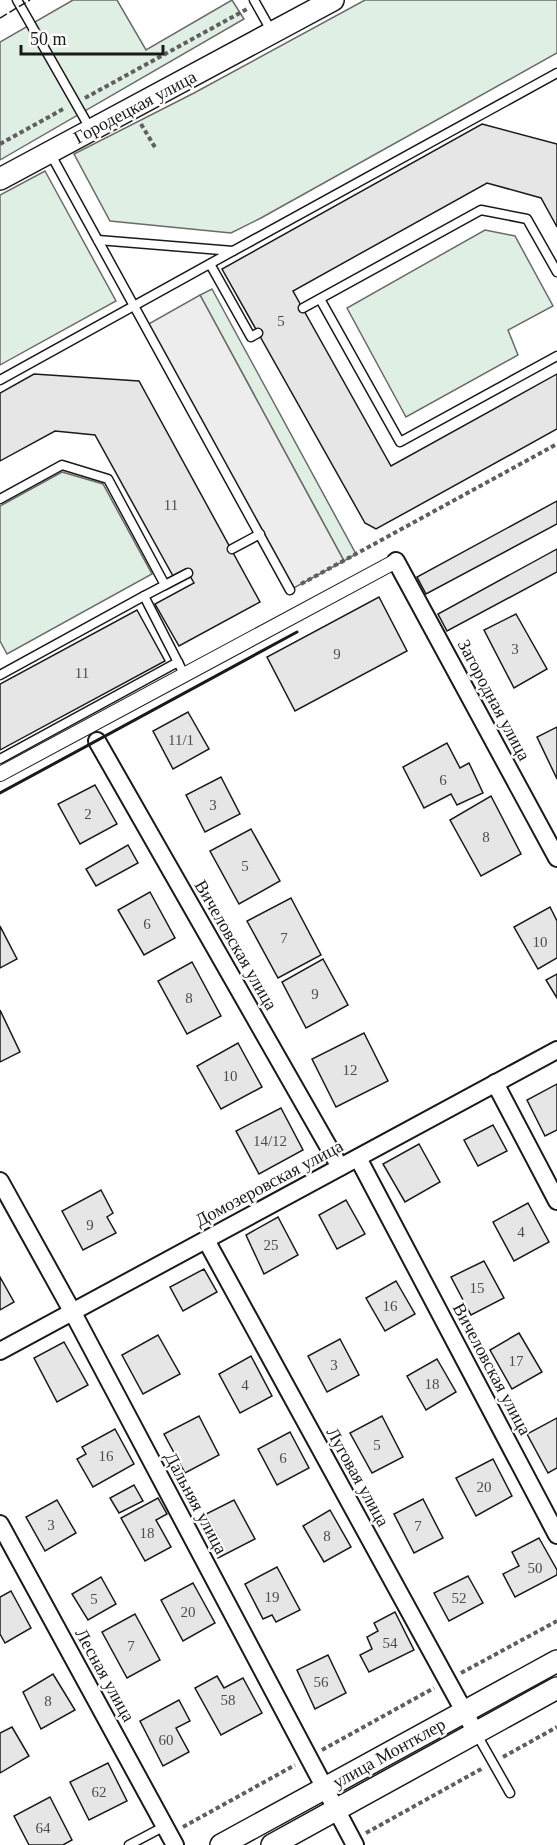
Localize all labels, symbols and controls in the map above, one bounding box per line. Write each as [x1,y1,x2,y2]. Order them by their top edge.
scale bar [21,18,164,56]
text: 50 m [30,29,67,49]
street label: Городецкая улица [70,66,200,148]
house number: 5 [277,313,285,329]
house number: 11 [164,497,178,513]
street label: Загородная улица [454,636,534,764]
house number: 3 [511,641,519,657]
house number: 9 [333,646,341,662]
house number: 11 [75,665,89,681]
house number: 11/1 [168,732,194,748]
house number: 6 [439,772,447,788]
house number: 3 [209,797,217,813]
house number: 2 [84,806,92,822]
house number: 8 [482,829,490,845]
house number: 5 [241,858,249,874]
street label: Вичеловская улица [191,876,281,1014]
house number: 6 [143,916,151,932]
house number: 7 [280,930,288,946]
house number: 10 [533,934,548,950]
house number: 9 [311,986,319,1002]
house number: 8 [185,990,193,1006]
house number: 12 [343,1062,358,1078]
house number: 10 [223,1068,238,1084]
house number: 14/12 [253,1133,287,1149]
street label: Домозеровская улица [192,1136,346,1230]
house number: 9 [86,1217,94,1233]
house number: 4 [517,1224,525,1240]
house number: 25 [264,1237,279,1253]
house number: 15 [470,1280,485,1296]
house number: 16 [383,1298,398,1314]
street label: Вичеловская улица [449,1300,535,1438]
house number: 17 [509,1353,524,1369]
house number: 3 [330,1357,338,1373]
house number: 18 [425,1376,440,1392]
house number: 4 [241,1377,249,1393]
street label: Луговая улица [323,1424,393,1530]
house number: 5 [373,1437,381,1453]
house number: 16 [99,1448,114,1464]
street label: Дальняя улица [161,1449,231,1557]
house number: 6 [279,1450,287,1466]
house number: 20 [477,1479,492,1495]
house number: 3 [47,1517,55,1533]
house number: 7 [414,1518,422,1534]
house number: 18 [140,1525,155,1541]
house number: 8 [323,1528,331,1544]
house number: 50 [528,1560,543,1576]
house number: 19 [265,1589,280,1605]
house number: 52 [452,1590,467,1606]
house number: 5 [90,1591,98,1607]
house number: 20 [181,1604,196,1620]
street label: Лесная улица [71,1625,139,1725]
house number: 54 [383,1635,398,1651]
house number: 7 [127,1638,135,1654]
house number: 56 [314,1674,329,1690]
house number: 58 [221,1692,236,1708]
house number: 8 [44,1693,52,1709]
street label: улица Монтклер [329,1714,449,1792]
house number: 60 [159,1732,174,1748]
house number: 62 [92,1784,107,1800]
house number: 64 [36,1820,51,1836]

